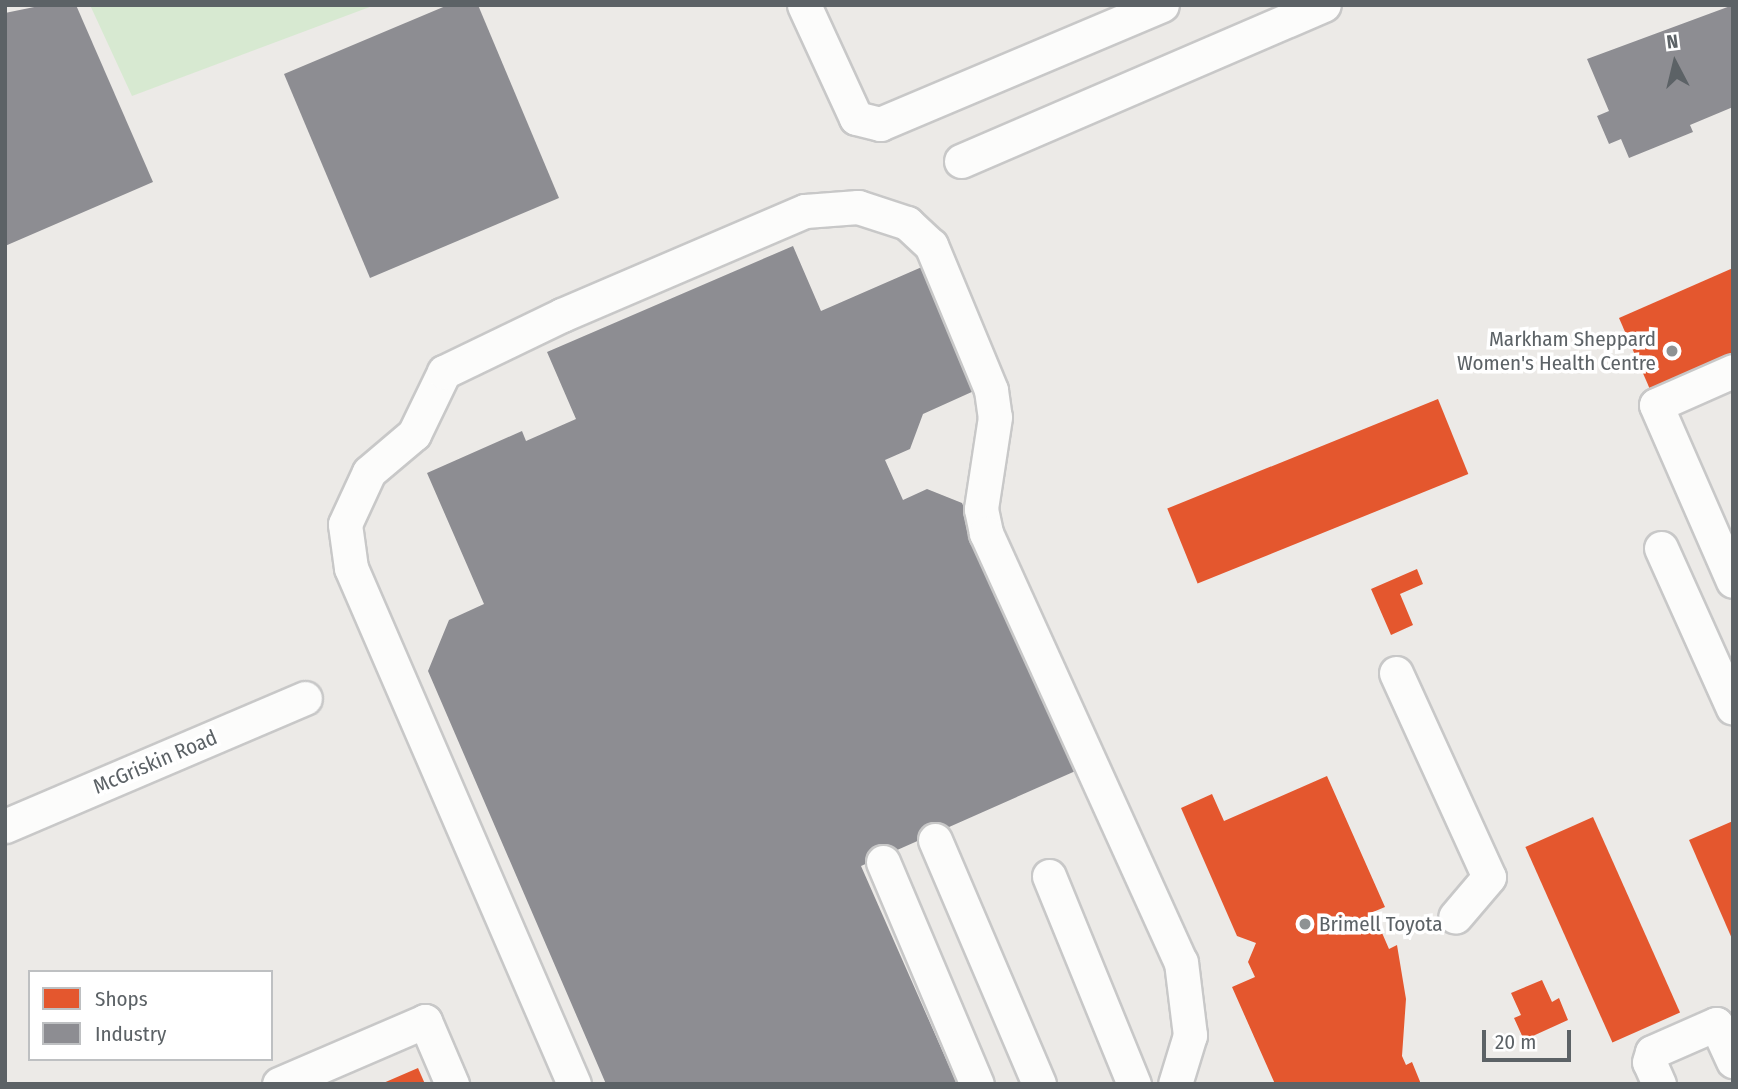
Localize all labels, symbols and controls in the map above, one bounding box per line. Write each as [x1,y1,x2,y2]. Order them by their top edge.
north arrow [1640,28,1710,98]
text: N [1665,30,1679,54]
place label: Markham Sheppard Women's Health Centre [1457,326,1656,376]
marker: Markham Sheppard Women's Health Centre [1662,341,1682,361]
street label: McGriskin Road [89,725,221,799]
place label: Brimell Toyota [1319,911,1443,937]
marker: Brimell Toyota [1297,916,1313,932]
legend [28,970,273,1061]
text: Shops [95,986,148,1012]
scale bar [1486,1016,1575,1060]
text: Industry [95,1021,166,1047]
text: 20 m [1495,1029,1536,1055]

